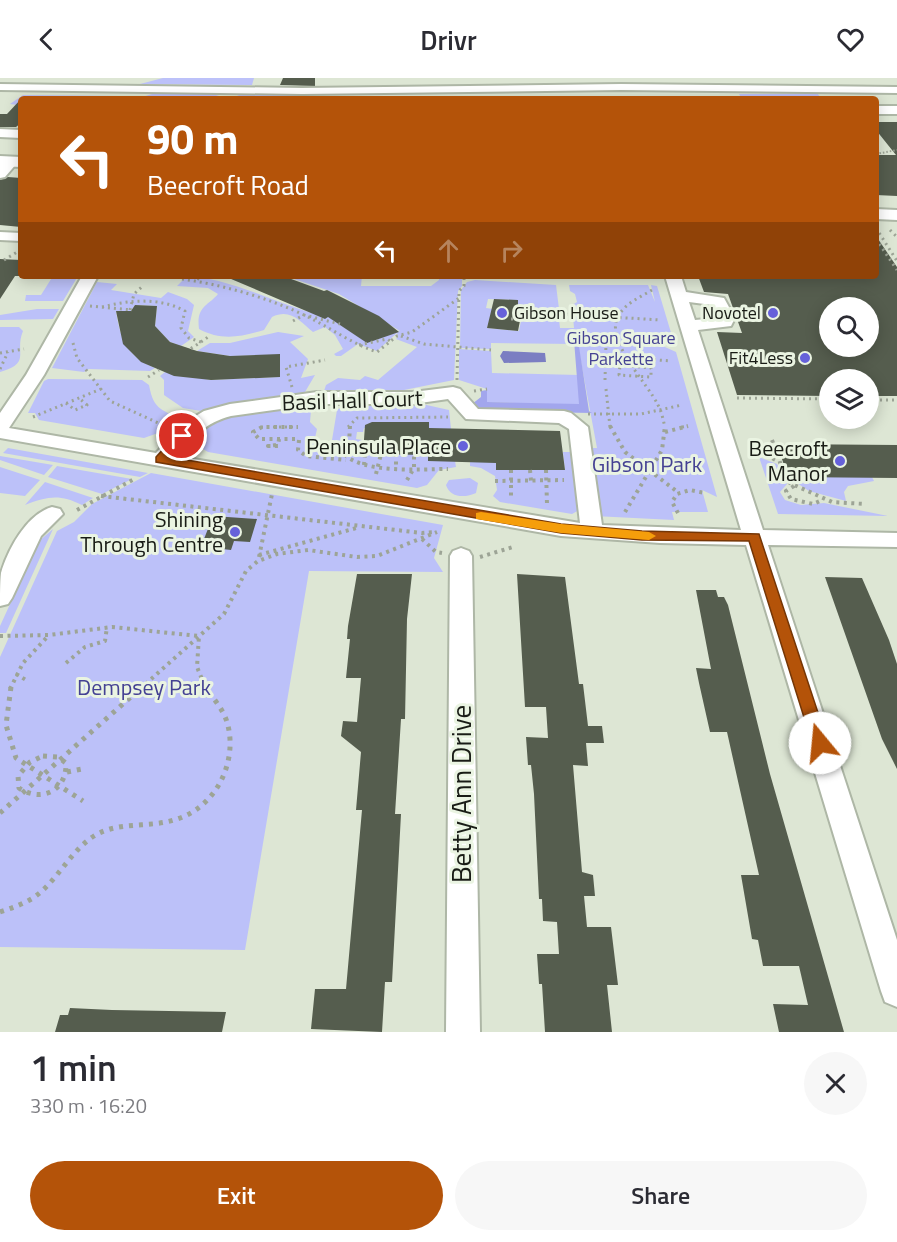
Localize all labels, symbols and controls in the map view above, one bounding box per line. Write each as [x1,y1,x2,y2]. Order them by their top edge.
text: Drivr [420,19,477,60]
icon: back [30,23,63,56]
icon: heart [834,23,867,56]
text: 90 m [147,106,239,170]
icon: left [48,120,126,198]
text: Beecroft Road [147,164,309,205]
icon: left [369,234,402,267]
icon: ahead [432,234,465,267]
icon: right [495,234,528,267]
map controls [819,297,879,429]
button: search [819,297,879,357]
place label: Gibson House [514,299,619,326]
place label: Novotel [702,299,761,326]
marker: Gibson House [495,306,509,320]
marker: Novotel [766,306,780,320]
park label: Gibson Square Parkette [567,324,675,372]
place label: Fit4Less [729,344,793,371]
marker: Fit4Less [798,351,812,365]
button: layers [819,369,879,429]
street label: Basil Hall Court [281,381,423,419]
pin [156,410,207,461]
icon: arrive [165,419,198,452]
place label: Peninsula Place [306,429,451,463]
place label: Beecroft Manor [749,431,828,490]
marker: Peninsula Place [456,439,470,453]
park label: Gibson Park [592,447,703,481]
marker: Beecroft Manor [833,454,847,468]
place label: Shining Through Centre [80,502,223,561]
marker: Shining Through Centre [228,525,242,539]
park label: Dempsey Park [77,670,211,704]
street label: Betty Ann Drive [440,705,481,883]
position arrow [788,711,852,775]
text: 1 min [30,1040,117,1095]
button: close [804,1052,867,1115]
text: 330 m · 16:20 [30,1090,147,1121]
button: Exit [30,1161,443,1230]
button: Share [455,1161,867,1230]

